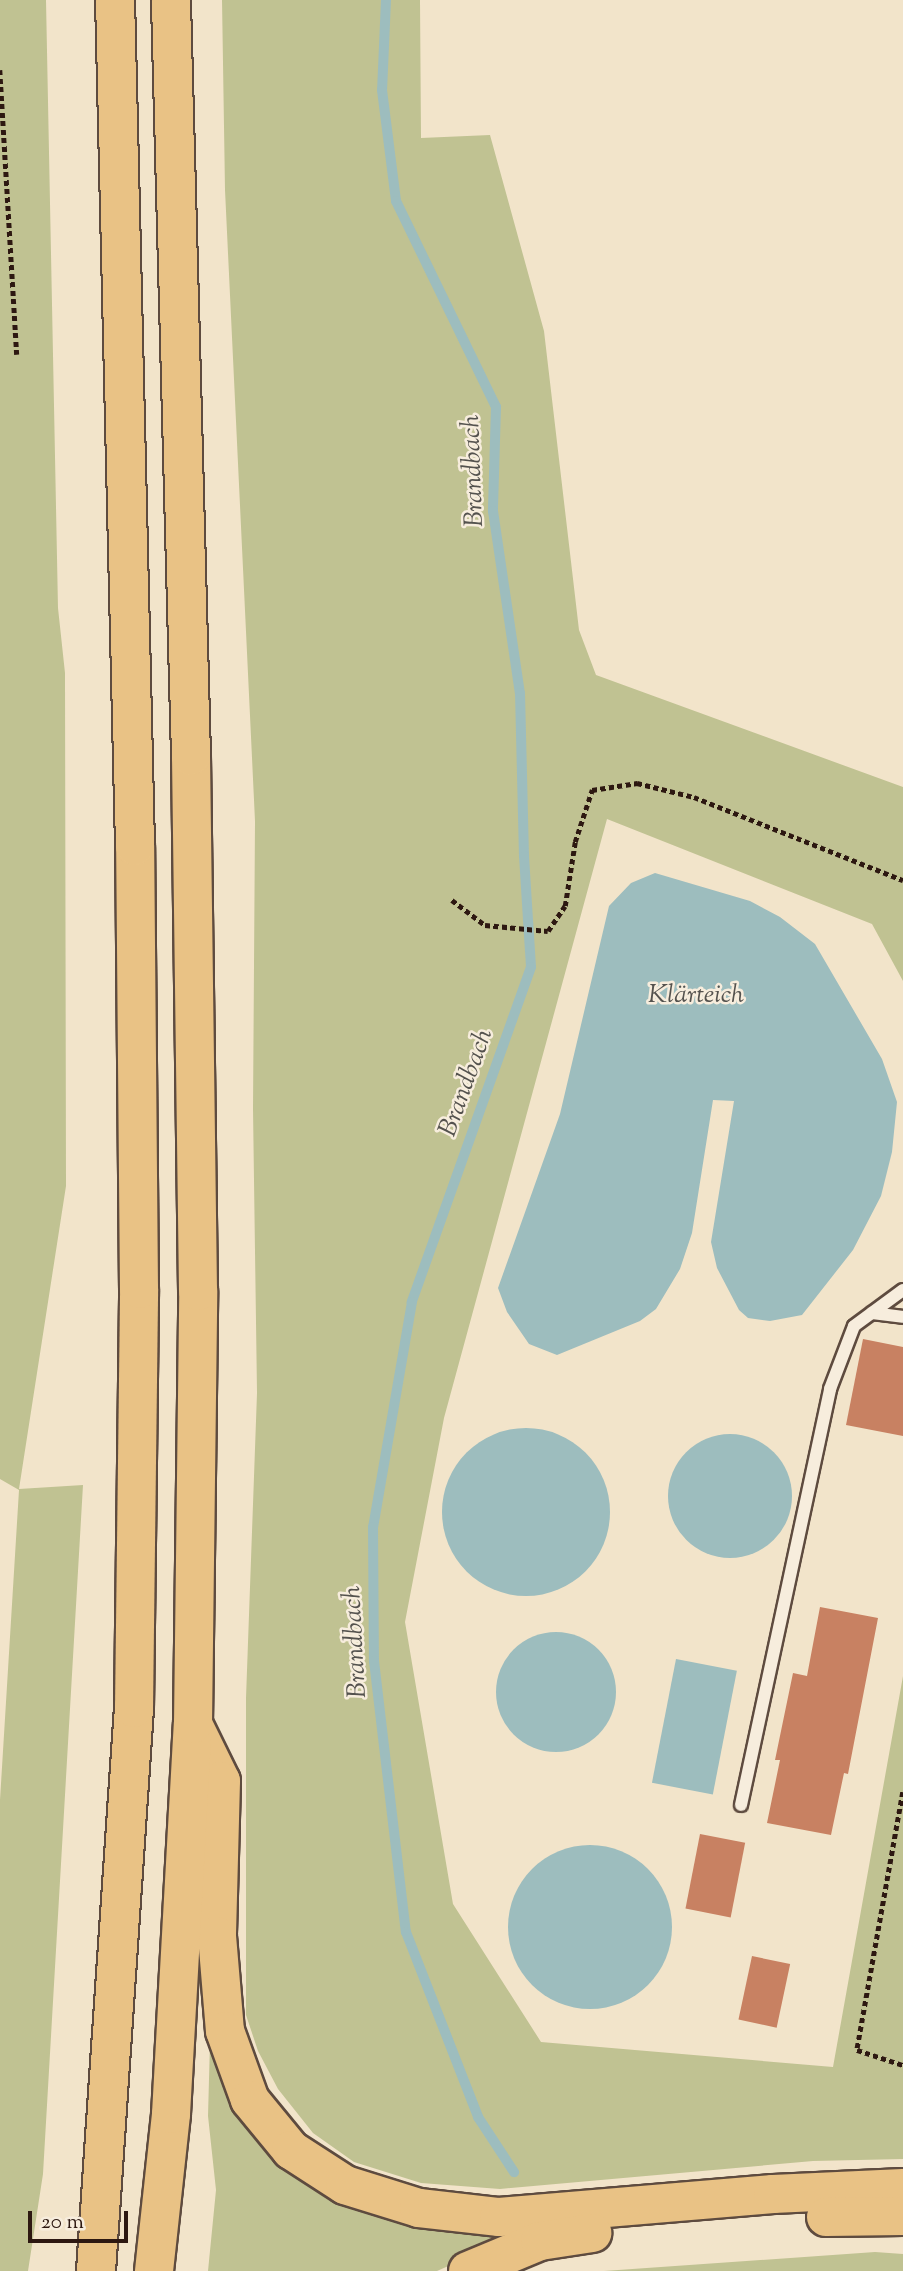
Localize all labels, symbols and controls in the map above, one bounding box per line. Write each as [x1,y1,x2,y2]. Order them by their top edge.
water label: Brandbach [456,414,492,528]
water label: Klärteich [648,980,744,1012]
water label: Brandbach [433,1025,501,1141]
water label: Brandbach [337,1585,375,1699]
scale bar [32,2198,131,2242]
text: 20 m [41,2208,84,2238]

